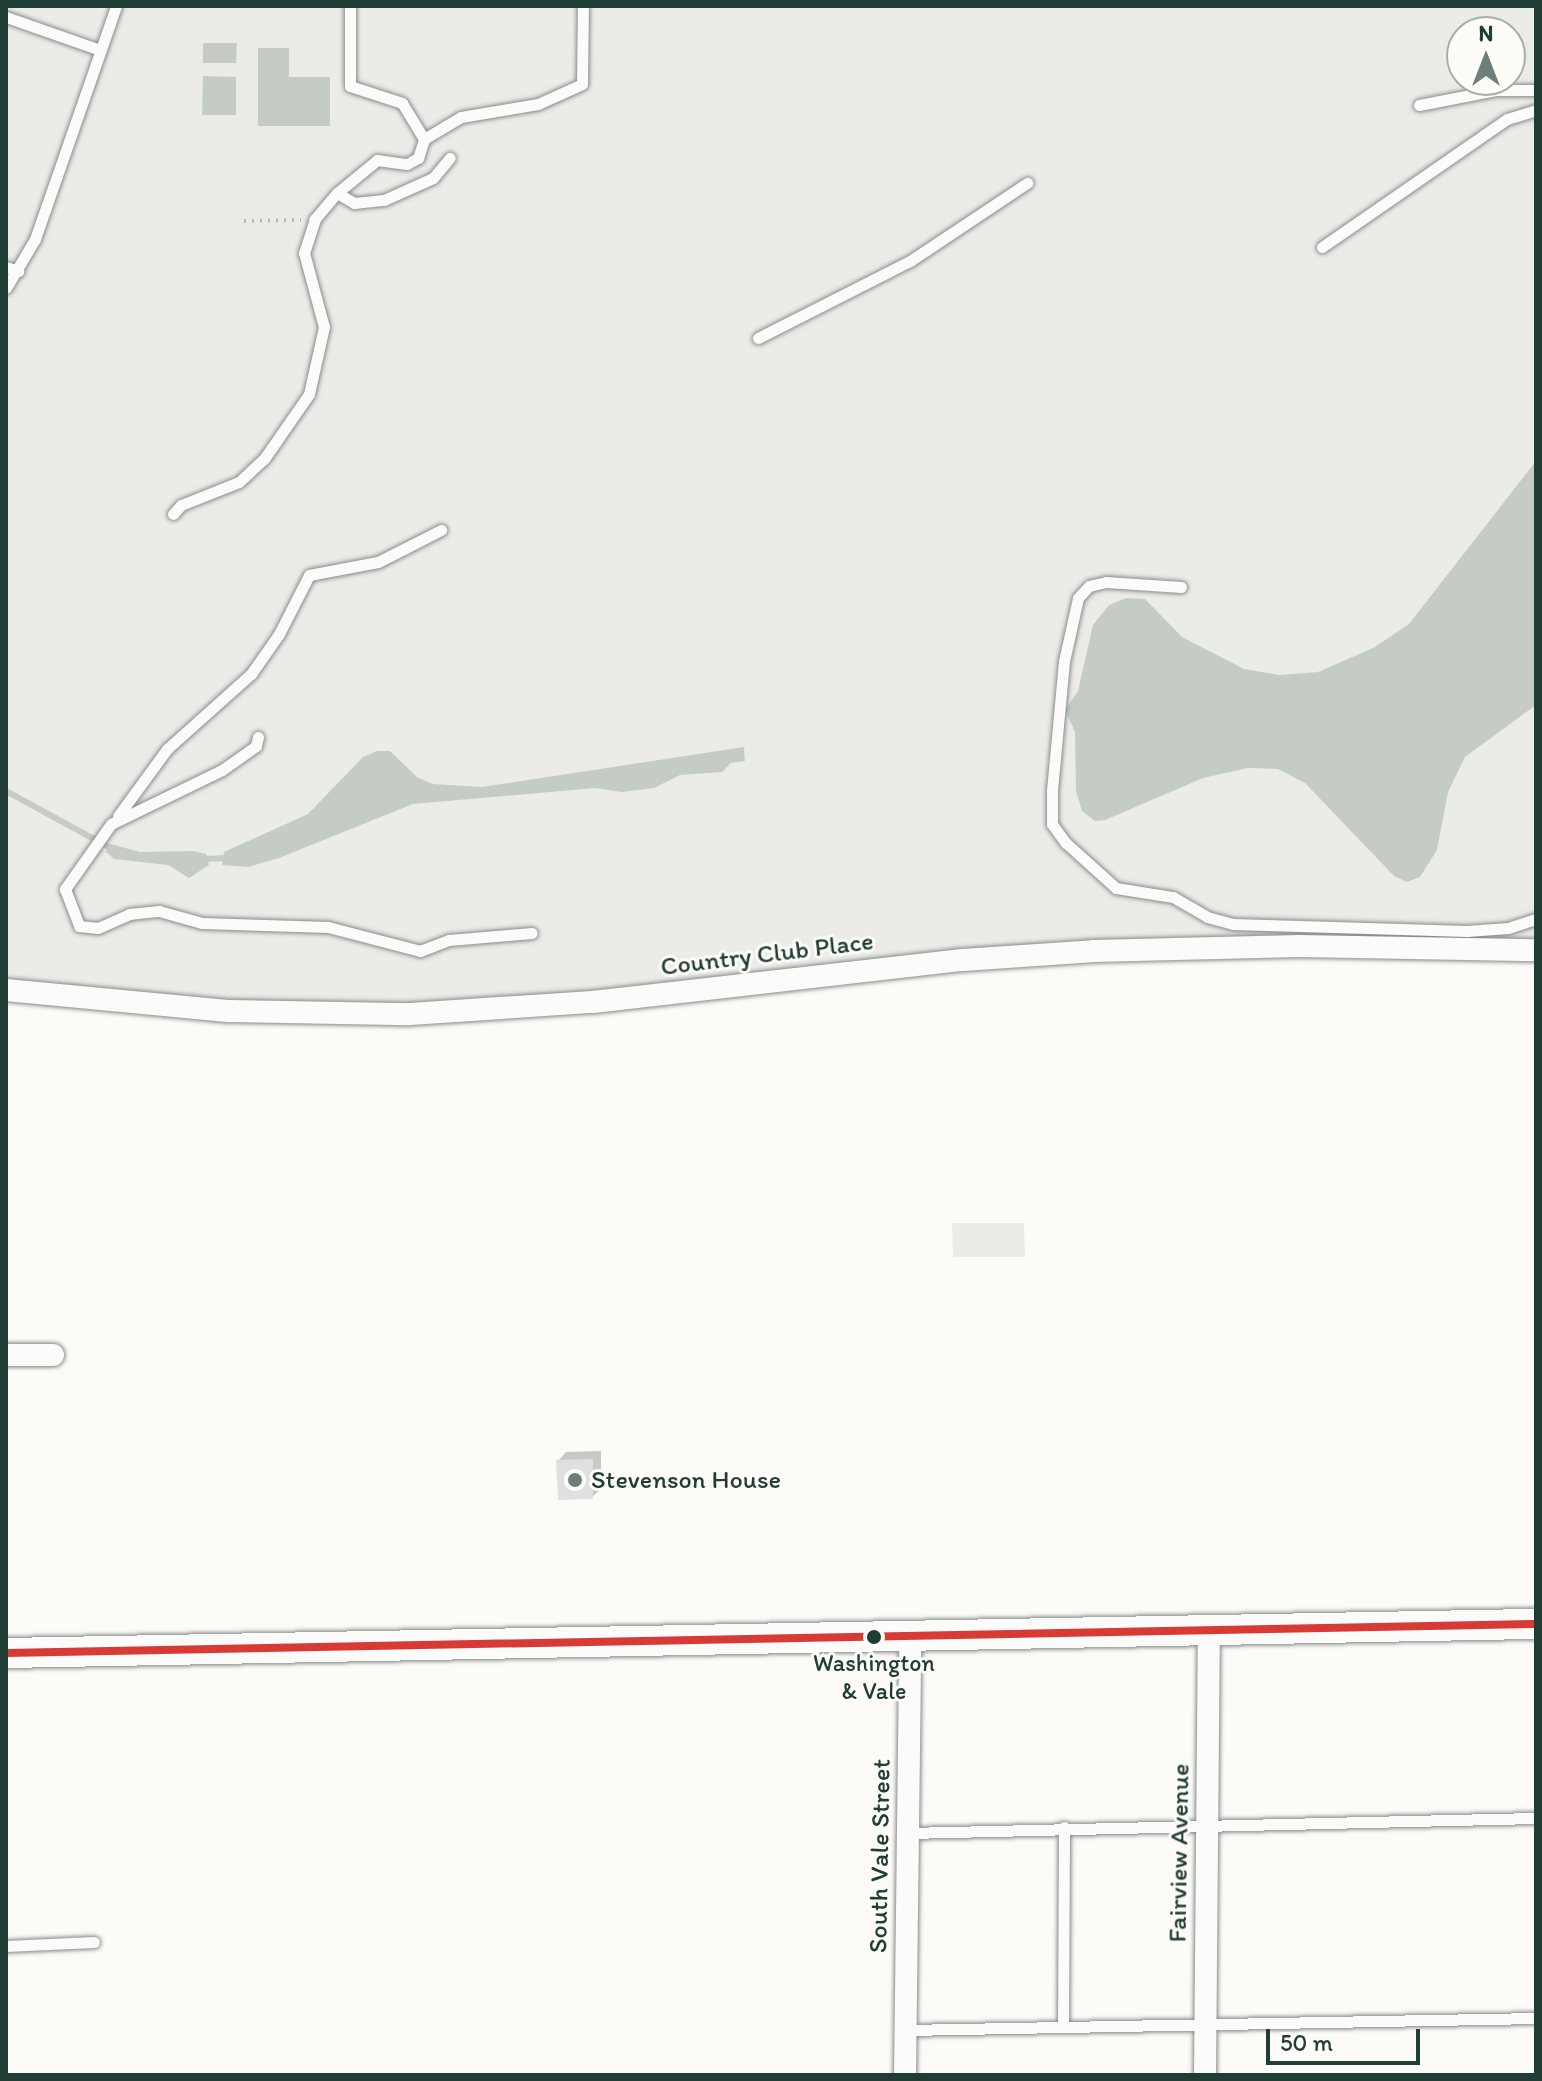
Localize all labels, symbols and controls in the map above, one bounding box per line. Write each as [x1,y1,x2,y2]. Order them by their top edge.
north arrow [1446,16,1526,96]
text: N [1479,20,1493,47]
street label: Country Club Place [659,925,875,983]
place label: Stevenson House [591,1464,781,1496]
marker: Stevenson House [566,1471,584,1489]
marker: Washington & Vale [866,1629,882,1645]
place label: Washington & Vale [813,1649,935,1705]
street label: South Vale Street [863,1759,897,1953]
street label: Fairview Avenue [1162,1763,1196,1943]
scale bar [1270,2013,1424,2063]
text: 50 m [1280,2028,1333,2057]

